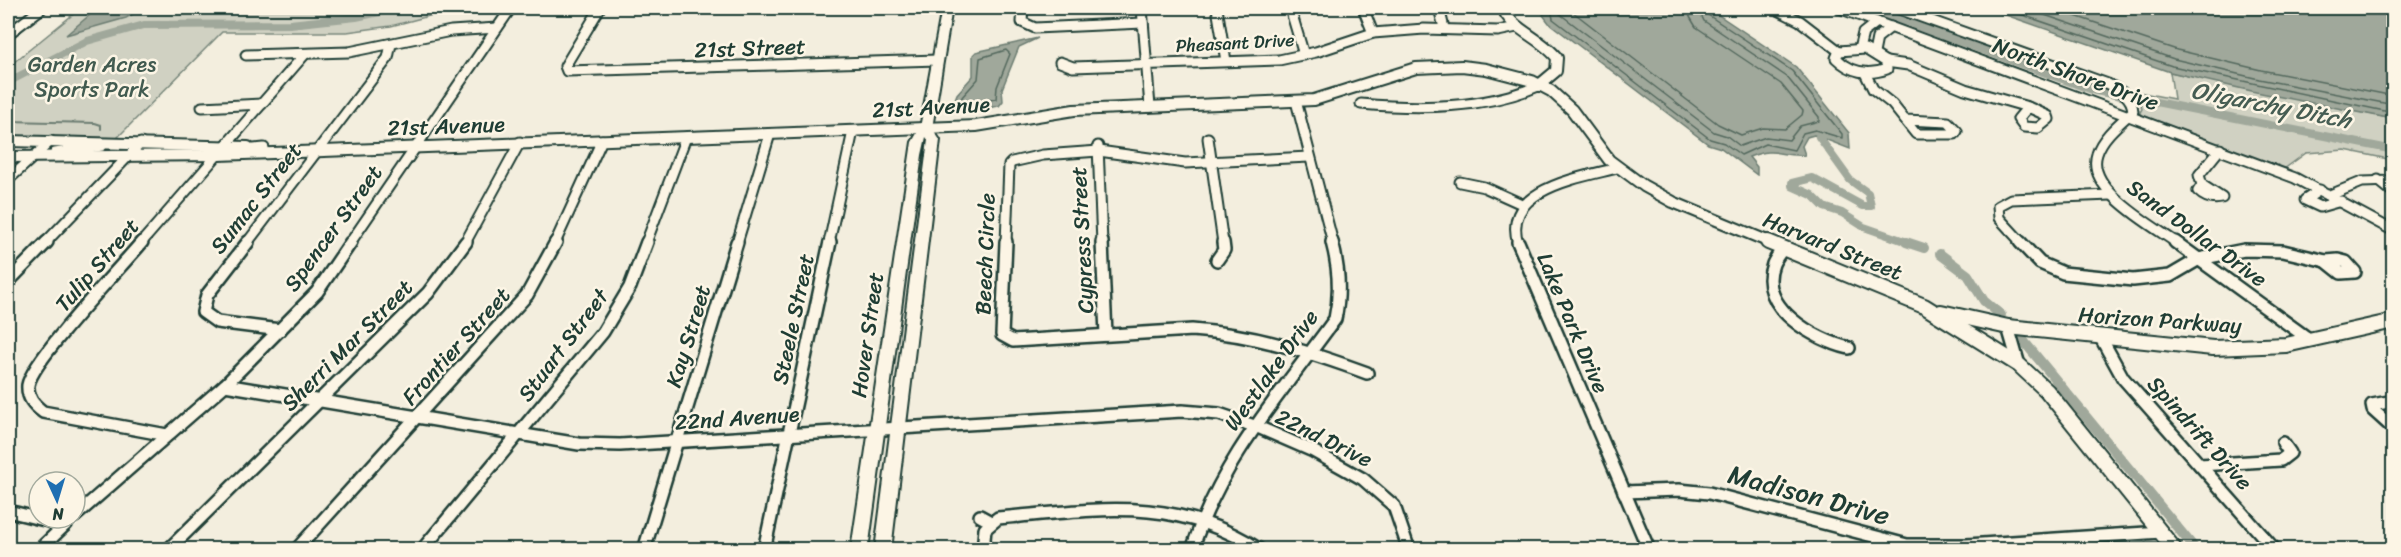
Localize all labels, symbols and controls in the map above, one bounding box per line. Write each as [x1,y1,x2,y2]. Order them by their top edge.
street label: Pheasant Drive [1175,24,1295,62]
street label: North Shore Drive [1987,26,2165,122]
street label: 21st Street [694,27,807,69]
park label: Garden Acres Sports Park [28,45,156,109]
water label: Oligarchy Ditch [2187,69,2357,142]
street label: 21st Avenue [871,84,991,130]
street label: 21st Avenue [386,104,506,148]
street label: Sumac Street [200,133,313,263]
street label: Spencer Street [273,156,393,300]
street label: Cypress Street [1059,165,1105,314]
street label: Sand Dollar Drive [2118,168,2276,298]
street label: Beech Circle [963,192,1007,316]
street label: Harvard Street [1757,200,1909,292]
street label: Tulip Street [45,209,150,321]
street label: Lake Park Drive [1526,246,1620,400]
street label: Steele Street [760,250,826,388]
street label: Sherri Mar Street [271,269,423,421]
street label: Hover Street [839,269,895,400]
street label: Frontier Street [392,277,521,414]
street label: Stuart Street [507,279,620,410]
street label: Kay Street [654,279,722,392]
street label: Horizon Parkway [2077,295,2244,345]
street label: Westlake Drive [1213,301,1329,439]
street label: Spindrift Drive [2137,366,2263,500]
street label: 22nd Avenue [673,394,801,442]
street label: 22nd Drive [1269,398,1379,478]
street label: Madison Drive [1723,450,1895,540]
north arrow [27,470,87,530]
text: N [51,500,66,529]

